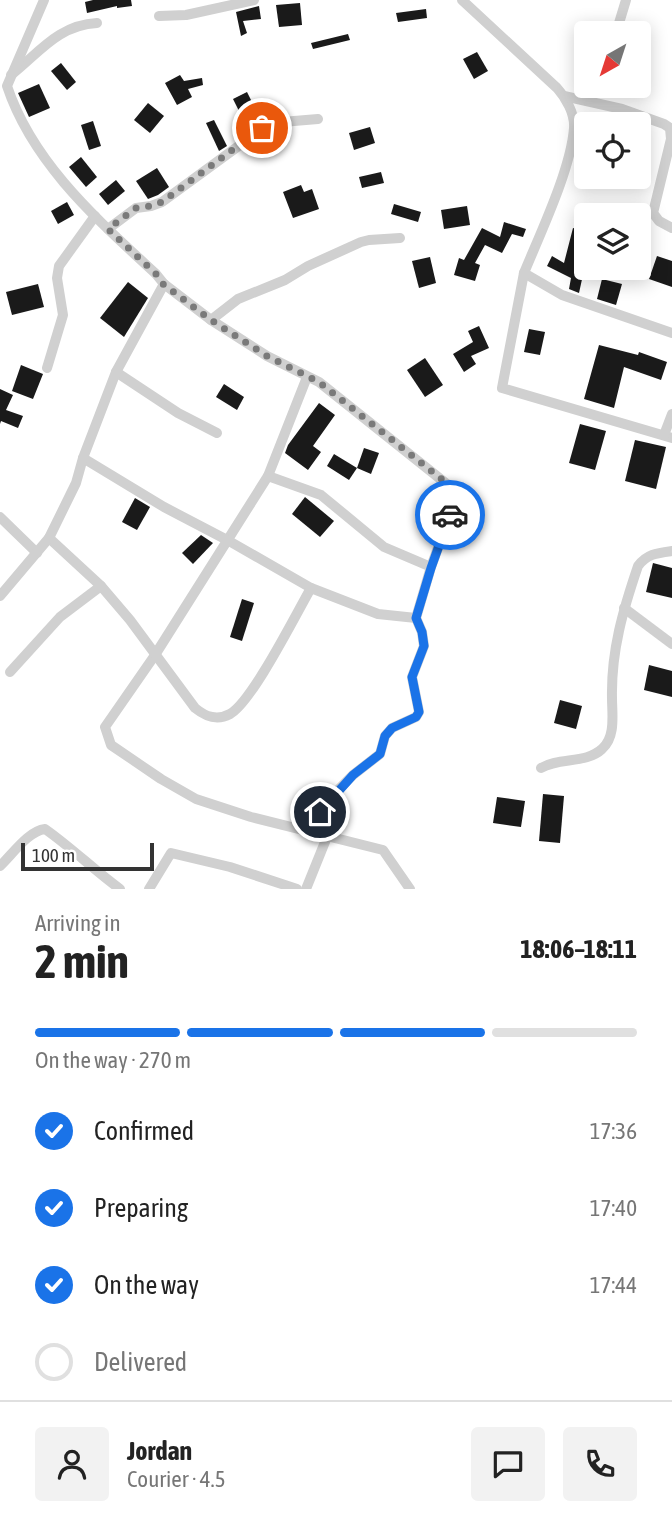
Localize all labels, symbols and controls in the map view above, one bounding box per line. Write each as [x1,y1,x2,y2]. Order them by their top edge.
north arrow [574,21,651,98]
map controls [574,21,651,280]
pin [232,98,292,158]
icon: bag [243,109,281,147]
button: locate [574,112,651,189]
button: layers [574,203,651,280]
courier [415,480,485,550]
icon: car [431,496,469,534]
pin [290,782,350,842]
icon: home [301,793,339,831]
scale bar [21,840,154,872]
text: 100 m [32,844,75,866]
text: Arriving in [35,910,121,936]
text: 18:06–18:11 [520,934,637,964]
text: 2 min [35,935,129,988]
text: On the way · 270 m [35,1047,191,1073]
icon: check [35,1112,73,1150]
text: Confirmed [94,1116,194,1146]
text: 17:36 [590,1118,637,1144]
icon: check [35,1189,73,1227]
text: Preparing [94,1193,188,1223]
text: 17:40 [590,1195,637,1221]
icon: check [35,1266,73,1304]
text: On the way [94,1270,199,1300]
text: 17:44 [590,1272,637,1298]
text: Delivered [94,1347,187,1377]
button: person [35,1427,109,1501]
button: chat [471,1427,545,1501]
button: phone [563,1427,637,1501]
text: Jordan [127,1436,192,1466]
text: Courier · 4.5 [127,1466,226,1492]

